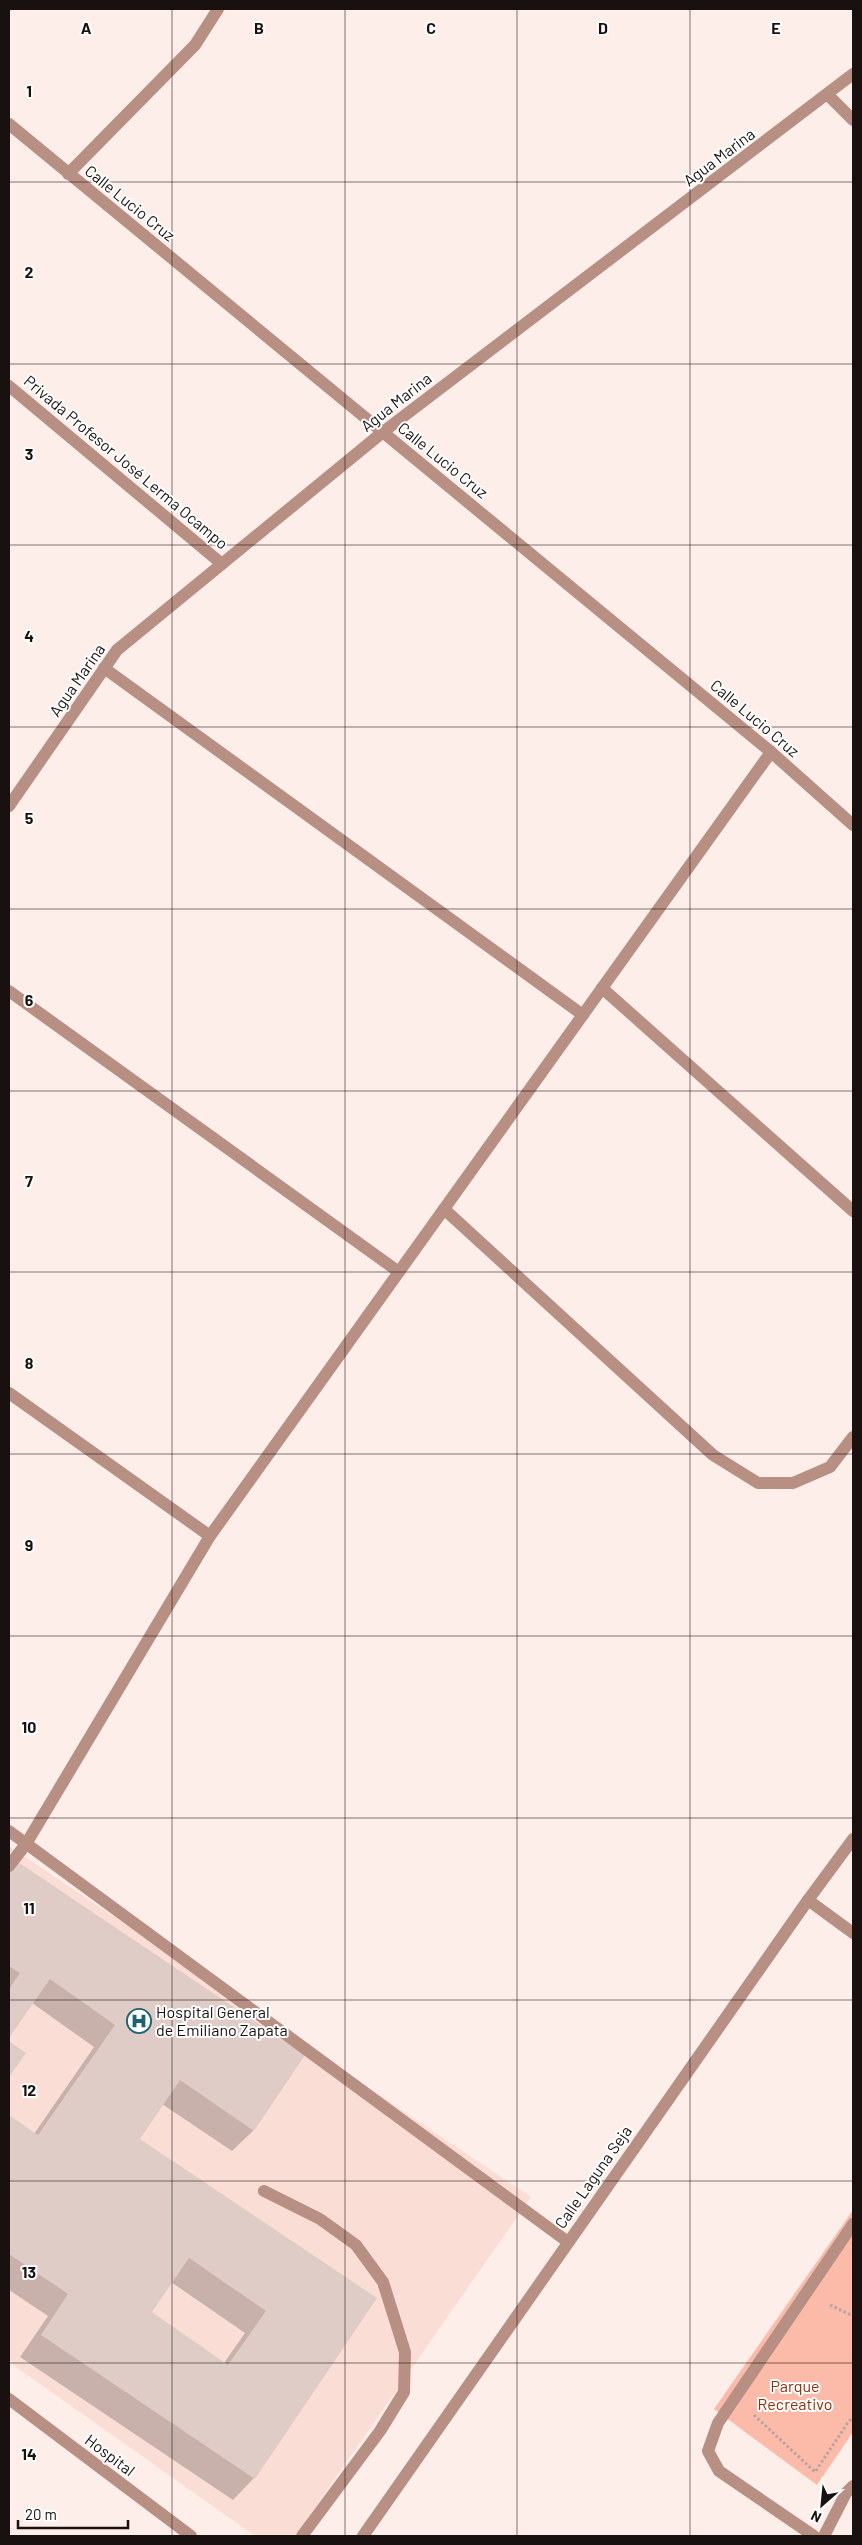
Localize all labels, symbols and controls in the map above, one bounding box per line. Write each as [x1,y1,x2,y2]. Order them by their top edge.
text: A [81,18,92,37]
text: B [254,18,264,37]
text: C [426,18,436,37]
text: D [598,18,608,37]
text: E [771,18,781,37]
text: 1 [26,81,32,100]
street label: Agua Marina [679,124,758,190]
street label: Calle Lucio Cruz [82,161,179,245]
text: 2 [25,262,34,281]
street label: Agua Marina [357,368,435,435]
street label: Privada Profesor José Lerma Ocampo [21,371,232,553]
street label: Calle Lucio Cruz [395,418,492,502]
text: 3 [25,444,33,463]
text: 4 [24,626,34,645]
street label: Agua Marina [45,640,109,720]
street label: Calle Lucio Cruz [707,675,804,760]
text: 5 [25,808,34,827]
text: 6 [25,990,34,1009]
text: 7 [25,1171,33,1190]
text: 8 [25,1353,34,1372]
text: 9 [25,1535,33,1554]
text: 10 [22,1717,36,1736]
text: 11 [23,1898,35,1917]
place label: Hospital General de Emiliano Zapata [156,2002,288,2039]
hospital icon: Hospital General de Emiliano Zapata [126,2008,152,2034]
text: 12 [22,2080,36,2099]
street label: Calle Laguna Seja [550,2122,635,2232]
text: 13 [22,2262,36,2281]
park label: Parque Recreativo [758,2376,832,2413]
street label: Hospital [82,2430,139,2479]
text: 14 [21,2444,37,2463]
north arrow [797,2480,847,2530]
scale bar [18,2498,128,2530]
text: 20 m [25,2505,57,2523]
text: N [808,2507,824,2527]

